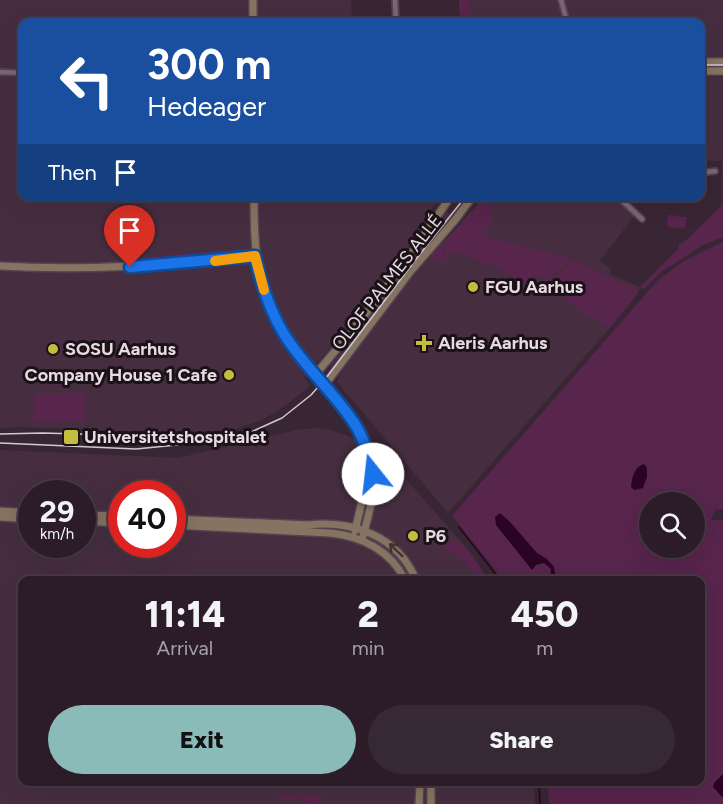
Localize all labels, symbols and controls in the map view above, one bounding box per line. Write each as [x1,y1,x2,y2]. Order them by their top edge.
text: 300 m [147,39,271,90]
icon: left [48,42,126,120]
text: Hedeager [147,90,266,123]
icon: arrive [109,156,142,189]
text: Then [48,159,97,186]
pin [104,205,155,267]
street label: OLOF PALMES ALLÉ [327,210,447,354]
icon: arrive [113,214,146,247]
place label: FGU Aarhus [485,276,584,298]
marker: FGU Aarhus [466,280,480,294]
place label: Aleris Aarhus [438,332,548,354]
marker: Aleris Aarhus [415,334,433,352]
place label: SOSU Aarhus [65,338,177,360]
marker: SOSU Aarhus [46,342,60,356]
place label: Company House 1 Cafe [25,364,217,386]
marker: Company House 1 Cafe [222,368,236,382]
place label: Universitetshospitalet [84,426,267,448]
marker: Universitetshospitalet [62,428,80,446]
position arrow [341,442,405,506]
speed limit sign: 40 [108,480,186,558]
map controls [639,492,705,558]
button: search [639,492,705,558]
text: 29 [40,493,74,530]
text: km/h [40,525,74,543]
place label: P6 [425,525,446,547]
marker: P6 [406,529,420,543]
one-way arrow [388,543,403,557]
text: 11:14 [144,593,225,636]
text: 2 [357,593,379,636]
text: 450 [511,593,578,636]
text: Arrival [157,636,213,660]
text: min [352,636,384,660]
text: m [536,636,553,660]
button: Exit [48,705,356,774]
button: Share [368,705,675,774]

